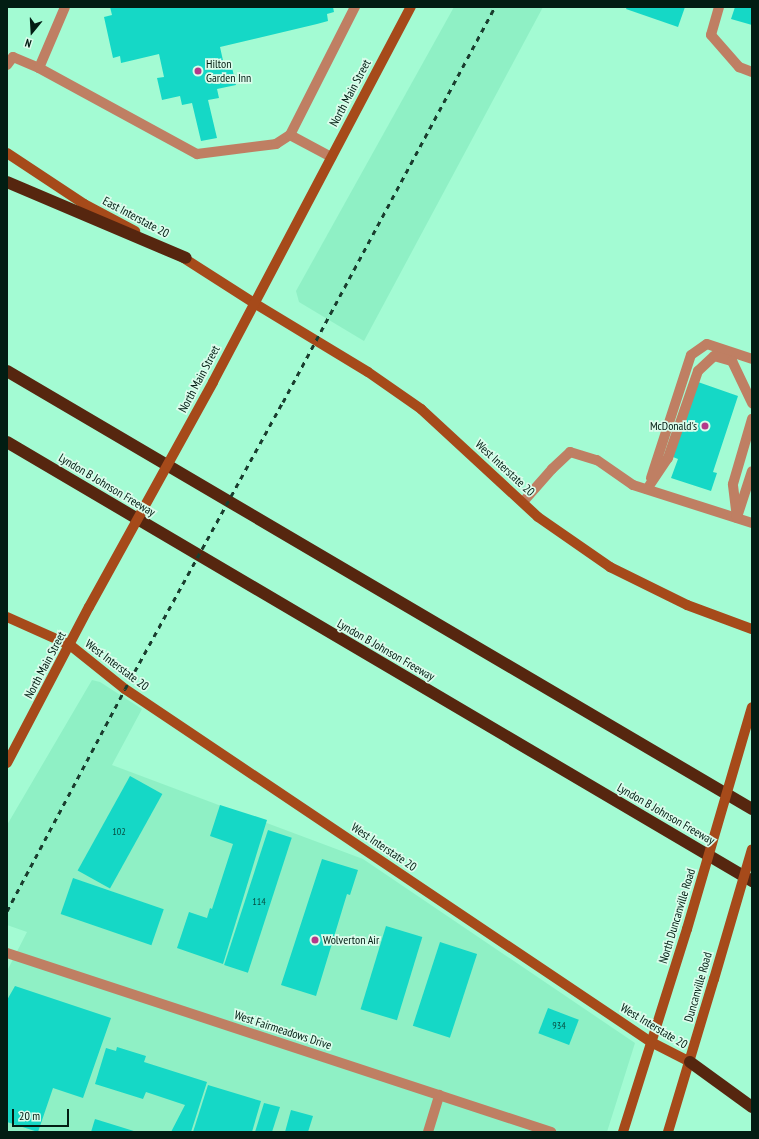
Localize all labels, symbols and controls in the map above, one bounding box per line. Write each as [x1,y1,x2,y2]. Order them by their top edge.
north arrow [12,12,52,52]
text: N [23,36,33,51]
place label: Hilton Garden Inn [206,57,251,85]
street label: North Main Street [326,57,374,129]
marker: Hilton Garden Inn [193,66,203,76]
street label: East Interstate 20 [100,194,172,240]
street label: North Main Street [175,343,223,415]
place label: McDonald's [650,419,697,433]
marker: McDonald's [700,421,710,431]
street label: West Interstate 20 [472,437,538,499]
street label: Lyndon B Johnson Freeway [56,450,158,520]
street label: Lyndon B Johnson Freeway [335,616,437,684]
street label: North Main Street [21,629,69,701]
street label: West Interstate 20 [82,636,152,694]
street label: Lyndon B Johnson Freeway [615,780,717,848]
street label: West Interstate 20 [349,820,419,874]
house number: 102 [112,826,126,838]
street label: North Duncanville Road [656,867,698,965]
house number: 114 [252,896,266,908]
place label: Wolverton Air [323,933,380,947]
marker: Wolverton Air [310,935,320,945]
street label: Duncanville Road [681,950,715,1024]
street label: West Interstate 20 [618,1000,690,1052]
street label: West Fairmeadows Drive [233,1007,333,1053]
house number: 934 [552,1020,566,1032]
scale bar [14,1101,71,1127]
text: 20 m [19,1108,40,1123]

